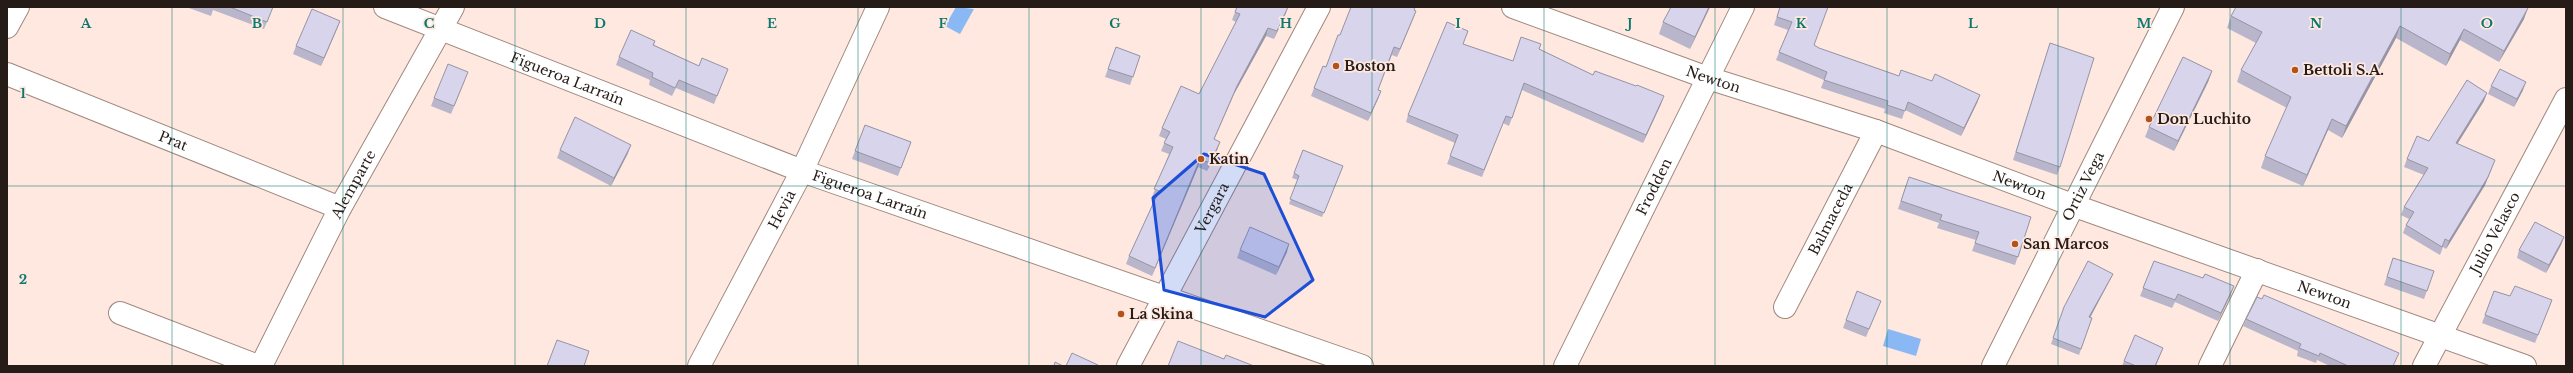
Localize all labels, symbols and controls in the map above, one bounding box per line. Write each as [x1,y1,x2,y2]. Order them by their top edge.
text: A [80,15,92,32]
text: B [252,15,262,32]
text: C [424,15,435,32]
text: D [594,15,606,32]
text: E [767,15,777,32]
text: F [939,15,948,32]
text: G [1109,15,1121,32]
text: H [1280,15,1292,32]
text: I [1455,15,1461,32]
text: J [1624,15,1633,32]
text: K [1796,15,1807,32]
text: L [1968,15,1978,32]
text: M [2137,15,2152,32]
text: N [2310,15,2322,32]
text: O [2481,15,2493,32]
street label: Figueroa Larraín [508,48,627,109]
place label: Boston [1344,57,1396,75]
marker: Boston [1331,61,1341,71]
place label: Bettoli S.A. [2303,61,2384,79]
street label: Newton [1684,62,1743,97]
marker: Bettoli S.A. [2290,65,2300,75]
text: 1 [20,85,26,102]
place label: Don Luchito [2157,110,2251,128]
marker: Don Luchito [2144,114,2154,124]
street label: Prat [156,127,191,155]
street label: Alemparte [327,147,380,222]
street label: Ortiz Vega [2058,148,2108,224]
place label: Katin [1209,150,1249,168]
marker: Katin [1196,154,1206,164]
street label: Frodden [1632,155,1676,218]
street label: Figueroa Larraín [810,166,930,223]
street label: Newton [1990,167,2049,204]
street label: Vergara [1191,179,1233,237]
street label: Balmaceda [1804,180,1857,258]
street label: Hevia [764,187,799,232]
street label: Julio Velasco [2465,189,2524,278]
place label: San Marcos [2023,235,2109,253]
marker: San Marcos [2010,239,2020,249]
text: 2 [19,271,27,288]
street label: Newton [2295,277,2354,313]
place label: La Skina [1129,305,1193,323]
marker: La Skina [1116,309,1126,319]

